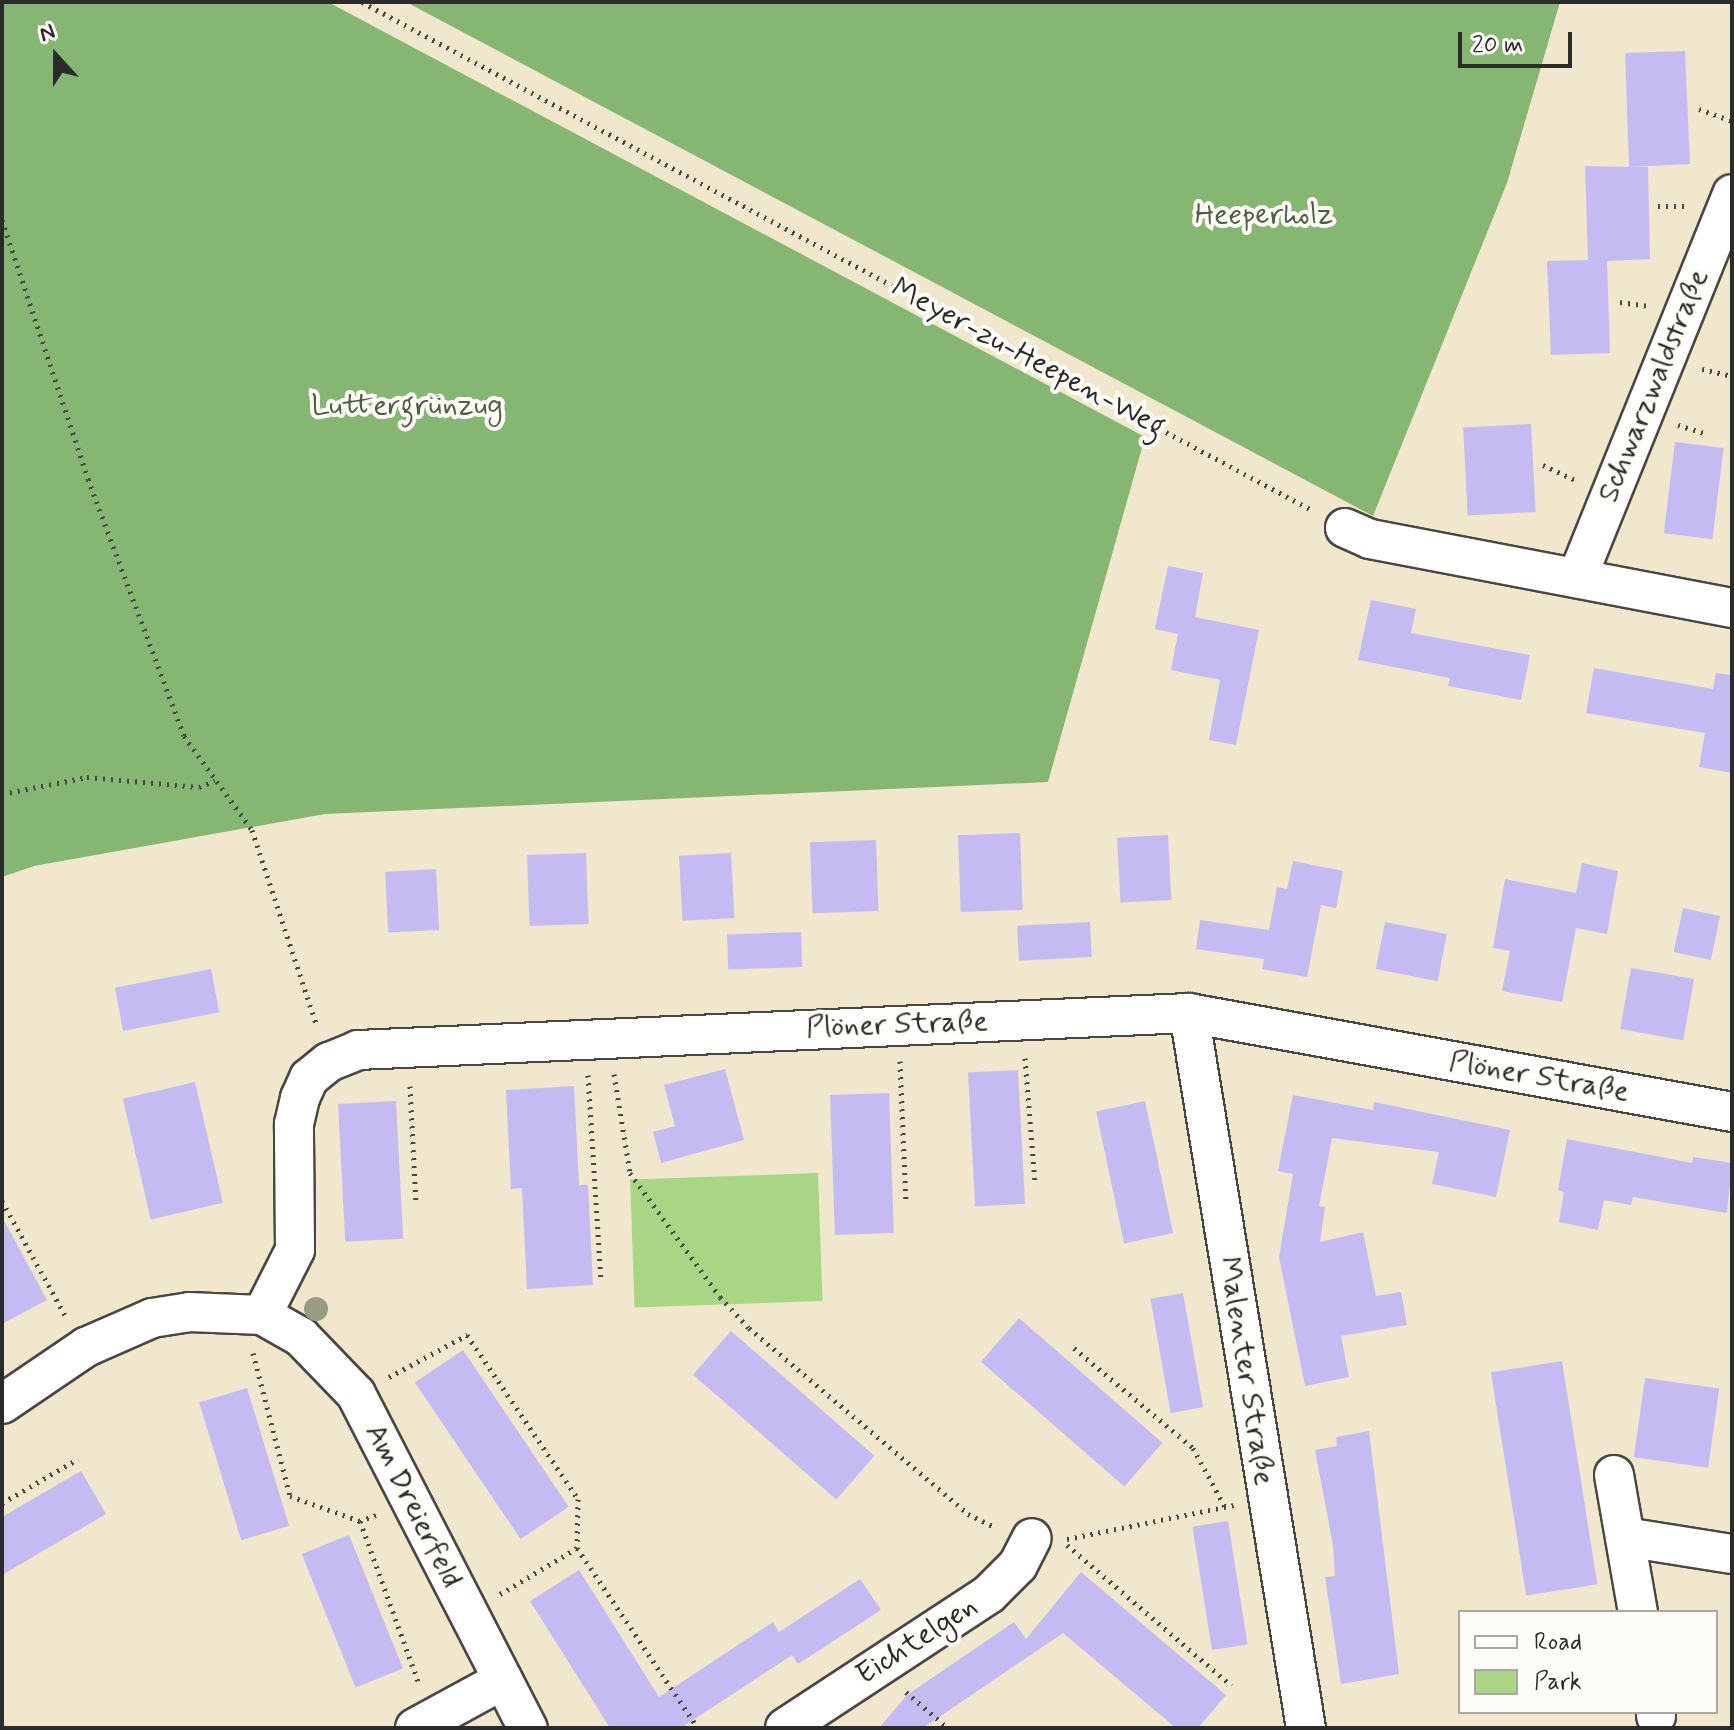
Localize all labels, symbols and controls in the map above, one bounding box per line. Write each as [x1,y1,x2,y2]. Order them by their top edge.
north arrow [16,16,96,96]
scale bar [1462,16,1576,66]
text: N [36,18,59,49]
text: 20 m [1472,30,1523,61]
park label: Heeperholz [1195,197,1333,233]
street label: Schwarzwaldstraße [1591,264,1717,508]
street label: Meyer-zu-Heepen-Weg [885,270,1171,446]
park label: Luttergrünzug [311,388,503,424]
street label: Plöner Straße [808,1004,986,1046]
street label: Plöner Straße [1449,1044,1629,1110]
street label: Malenter Straße [1211,1256,1281,1486]
street label: Am Dreierfeld [356,1418,470,1594]
street label: Eichtelgen [850,1589,984,1693]
legend [1458,1610,1718,1714]
text: Road [1534,1627,1582,1658]
text: Park [1534,1667,1582,1698]

